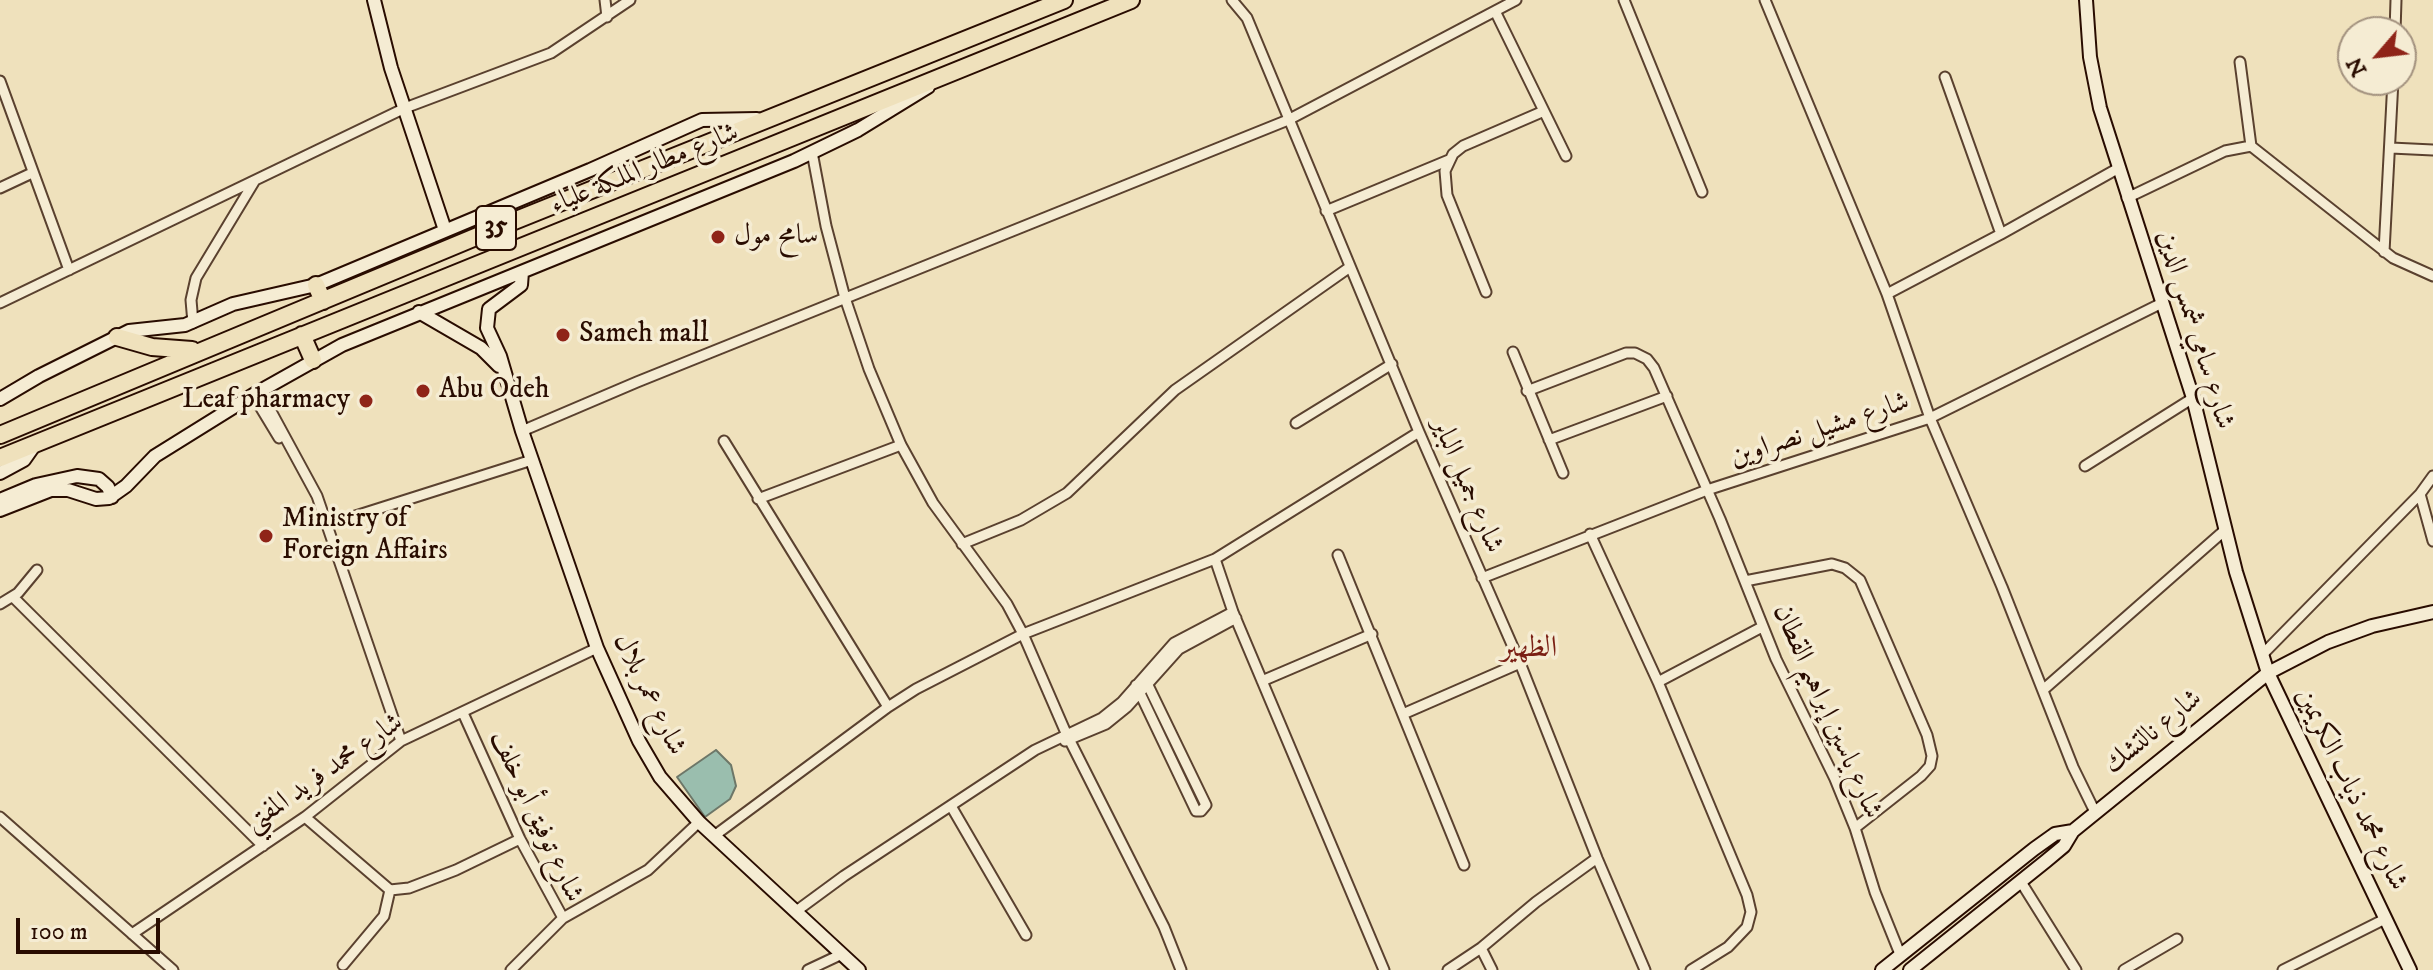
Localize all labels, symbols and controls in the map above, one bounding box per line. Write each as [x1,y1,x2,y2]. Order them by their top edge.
north arrow [2337,16,2417,96]
text: N [2341,52,2373,81]
street label: شارع مطار الملكة علياء [546,117,744,223]
road number: 35 [476,206,516,250]
place label: سامح مول [734,220,818,254]
street label: شارع سامي شمس الدين [2148,226,2240,434]
marker: سامح مول [709,228,727,246]
place label: Sameh mall [579,318,709,352]
marker: Sameh mall [554,326,572,344]
place label: Abu Odeh [439,374,550,408]
marker: Abu Odeh [414,382,432,400]
place label: Leaf pharmacy [182,384,350,418]
street label: شارع مشيل نصراوين [1726,386,1914,476]
marker: Leaf pharmacy [357,392,375,410]
street label: شارع جميل الباير [1423,413,1509,559]
place label: Ministry of Foreign Affairs [282,503,448,569]
marker: Ministry of Foreign Affairs [257,527,275,545]
street label: شارع ياسين إبراهيم القطان [1764,600,1888,824]
street label: شارع عمر بلال [604,629,692,761]
district label: الظهير [1501,632,1557,668]
street label: شارع نالتشك [2098,683,2210,783]
street label: شارع محمد ذياب الكريمين [2286,683,2414,897]
street label: شارع محمد فريد المفتي [239,707,411,841]
street label: شارع توفيق أبو خلف [481,726,589,908]
scale bar [20,902,164,952]
text: 100 m [30,917,88,947]

